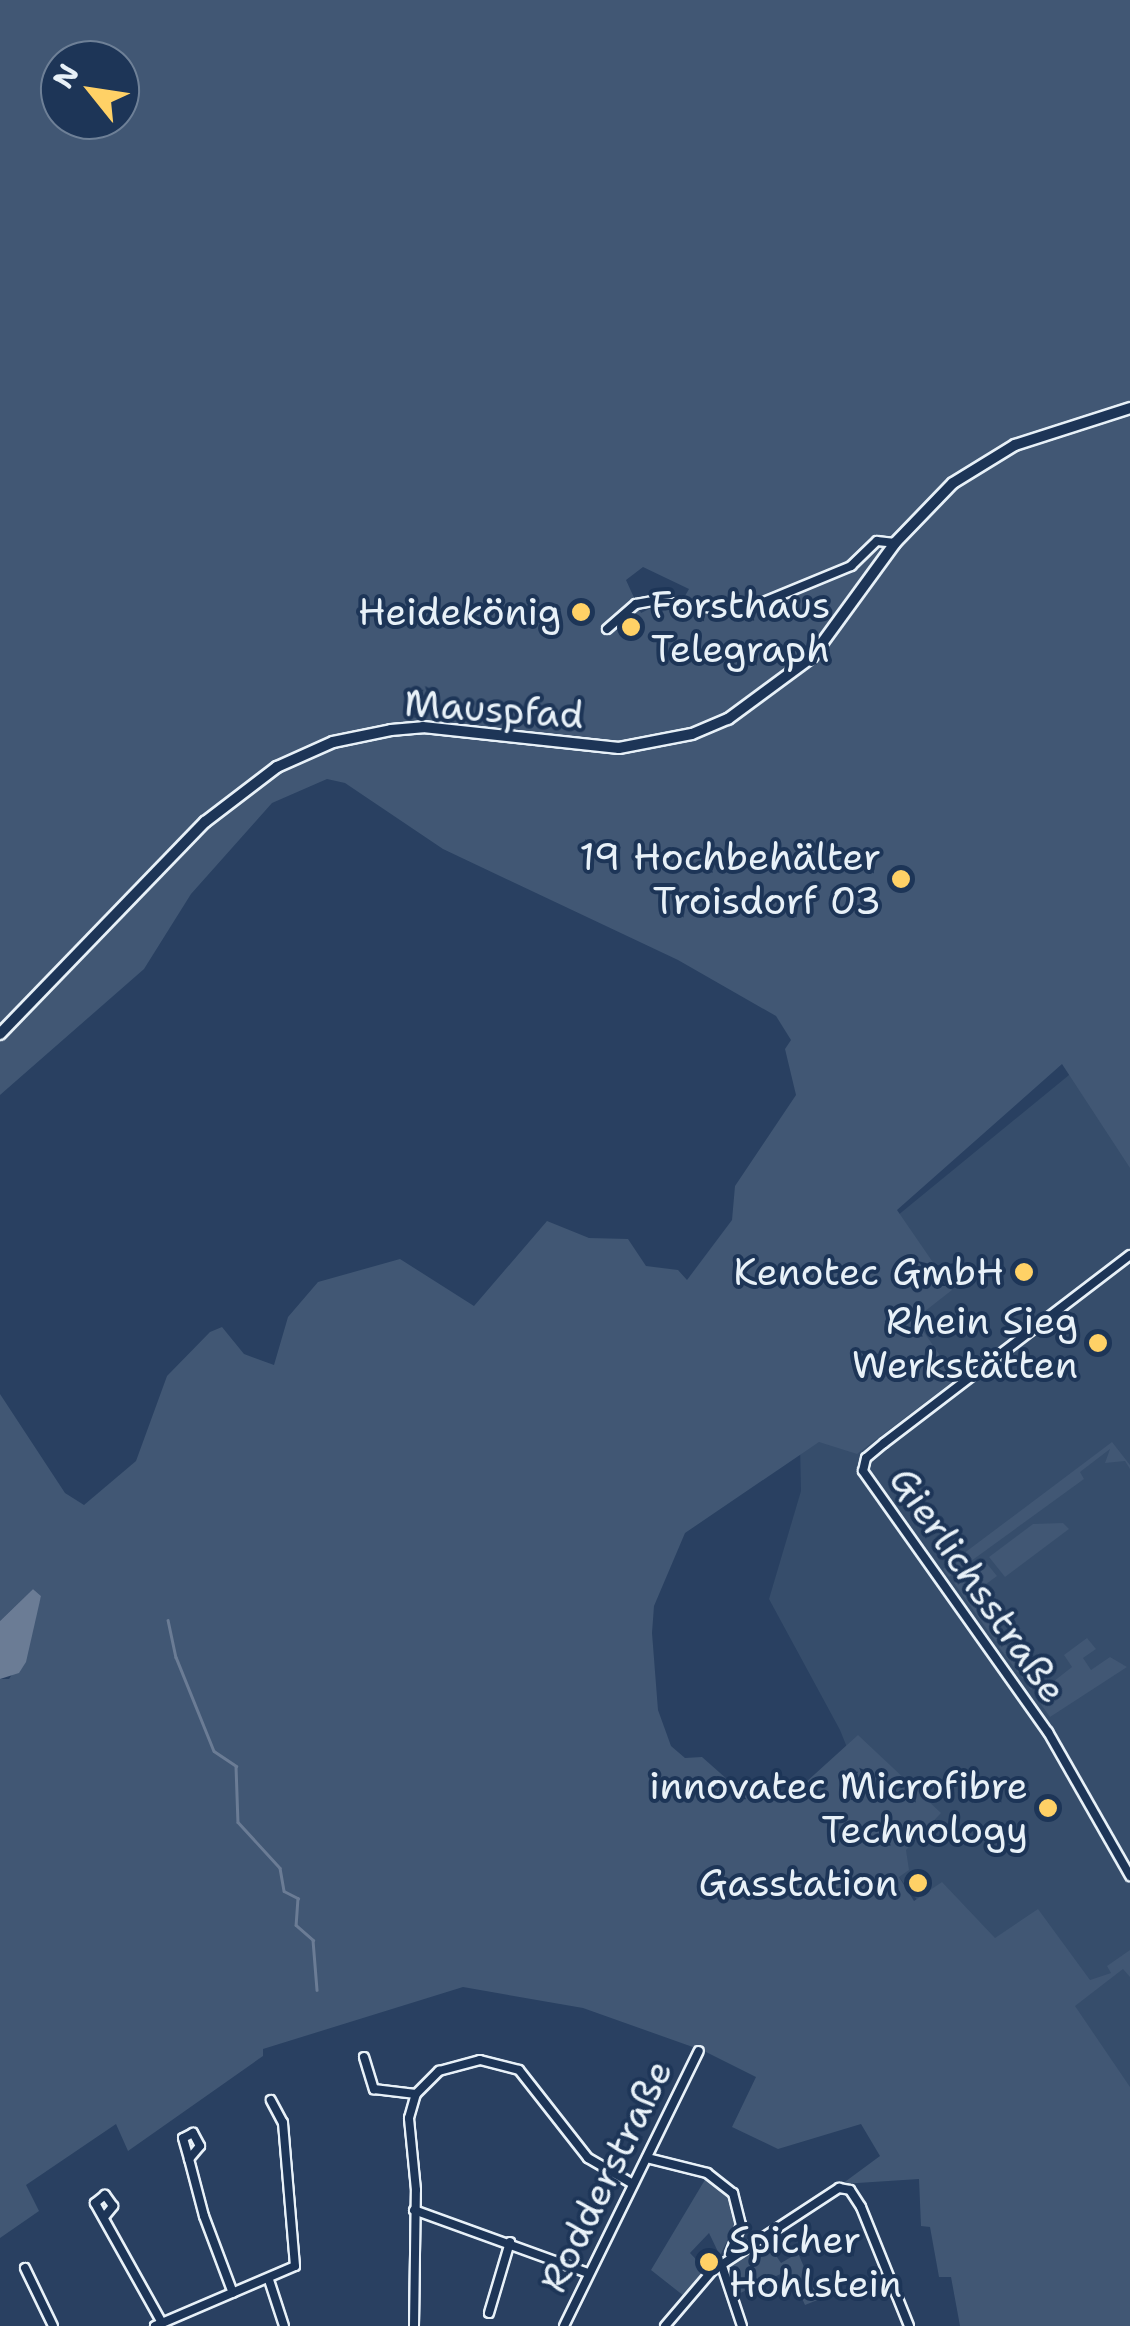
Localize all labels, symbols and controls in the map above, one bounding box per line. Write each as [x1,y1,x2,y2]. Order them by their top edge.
north arrow [40,40,140,140]
text: N [44,57,88,95]
place label: Forsthaus Telegraph [651,582,831,672]
place label: Heidekönig [358,589,561,635]
marker: Heidekönig [570,601,592,623]
marker: Forsthaus Telegraph [620,616,642,638]
street label: Mauspfad [403,680,585,738]
place label: 19 Hochbehälter Troisdorf 03 [579,834,881,924]
marker: 19 Hochbehälter Troisdorf 03 [890,868,912,890]
place label: Kenotec GmbH [733,1249,1004,1295]
marker: Kenotec GmbH [1013,1261,1035,1283]
place label: Rhein Sieg Werkstätten [852,1298,1078,1388]
marker: Rhein Sieg Werkstätten [1087,1332,1109,1354]
street label: Gierlichsstraße [880,1458,1076,1712]
place label: innovatec Microfibre Technology [649,1763,1028,1852]
marker: innovatec Microfibre Technology [1037,1797,1059,1819]
place label: Gasstation [699,1860,898,1906]
marker: Gasstation [907,1872,929,1894]
street label: Rodderstraße [530,2052,682,2300]
place label: Spicher Hohlstein [729,2217,902,2306]
marker: Spicher Hohlstein [698,2251,720,2273]

